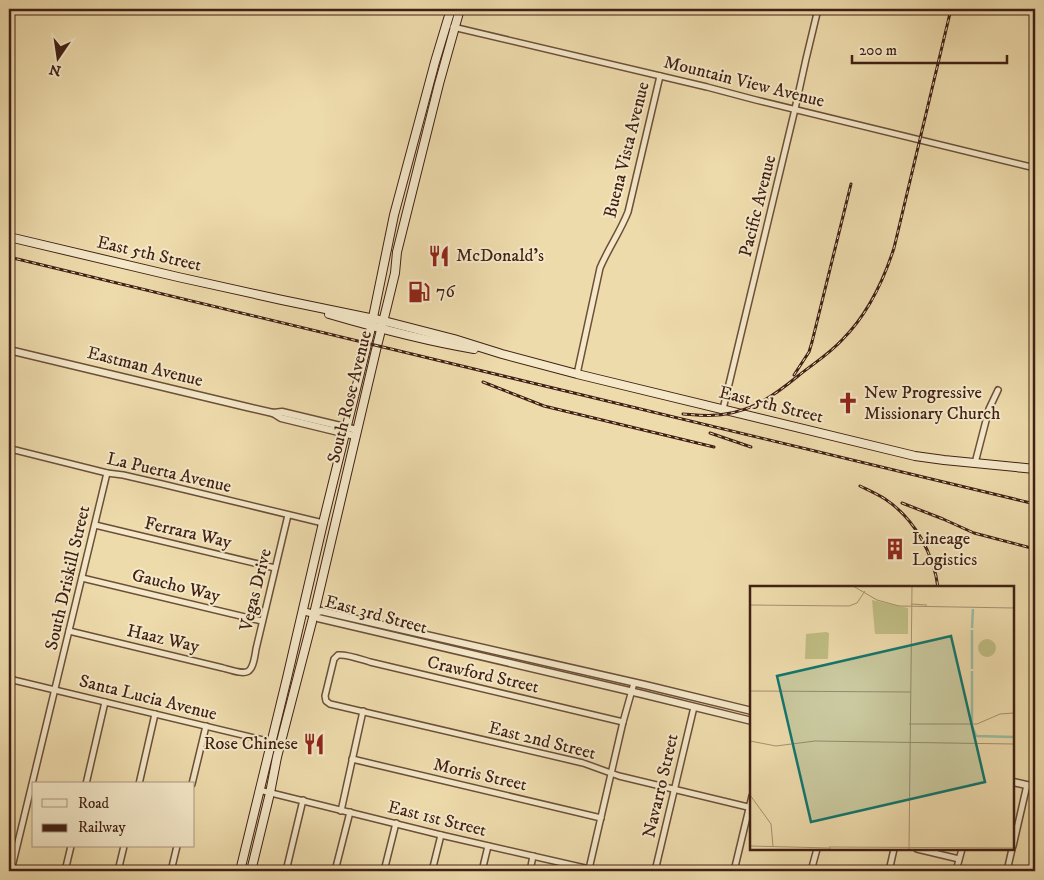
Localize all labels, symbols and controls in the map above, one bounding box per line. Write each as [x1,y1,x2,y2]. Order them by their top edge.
north arrow [32,32,82,82]
scale bar [852,32,1006,64]
text: 200 m [859,41,897,60]
street label: Mountain View Avenue [661,51,827,113]
text: N [47,60,63,80]
street label: Buena Vista Avenue [599,80,655,220]
street label: Pacific Avenue [735,153,781,259]
street label: East 5th Street [95,231,204,277]
restaurant icon: McDonald's [426,243,452,269]
place label: McDonald's [456,245,544,267]
fuel station icon: 76 [406,279,432,305]
place label: 76 [436,281,455,303]
street label: South Rose Avenue [323,328,377,466]
street label: Eastman Avenue [85,342,205,392]
street label: East 5th Street [717,381,826,429]
place label: New Progressive Missionary Church [864,382,1001,425]
church icon: New Progressive Missionary Church [835,390,861,416]
street label: La Puerta Avenue [105,448,233,498]
street label: South Driskill Street [41,503,95,652]
street label: Ferrara Way [142,512,234,554]
place label: Lineage Logistics [912,528,977,571]
building icon: Lineage Logistics [882,536,908,562]
street label: Vegas Drive [235,546,277,635]
street label: Gaucho Way [130,564,223,608]
inset map [750,586,1014,850]
street label: East 3rd Street [323,591,430,639]
street label: Haaz Way [125,620,202,658]
street label: Crawford Street [425,651,541,699]
street label: Santa Lucia Avenue [77,670,219,726]
street label: East 2nd Street [486,717,598,765]
restaurant icon: Rose Chinese [301,731,327,757]
street label: Navarro Street [638,732,684,840]
place label: Rose Chinese [204,733,298,755]
street label: Morris Street [431,754,529,796]
legend [32,782,195,848]
text: Road [78,794,110,813]
street label: East 1st Street [385,796,489,842]
text: Railway [78,818,126,837]

